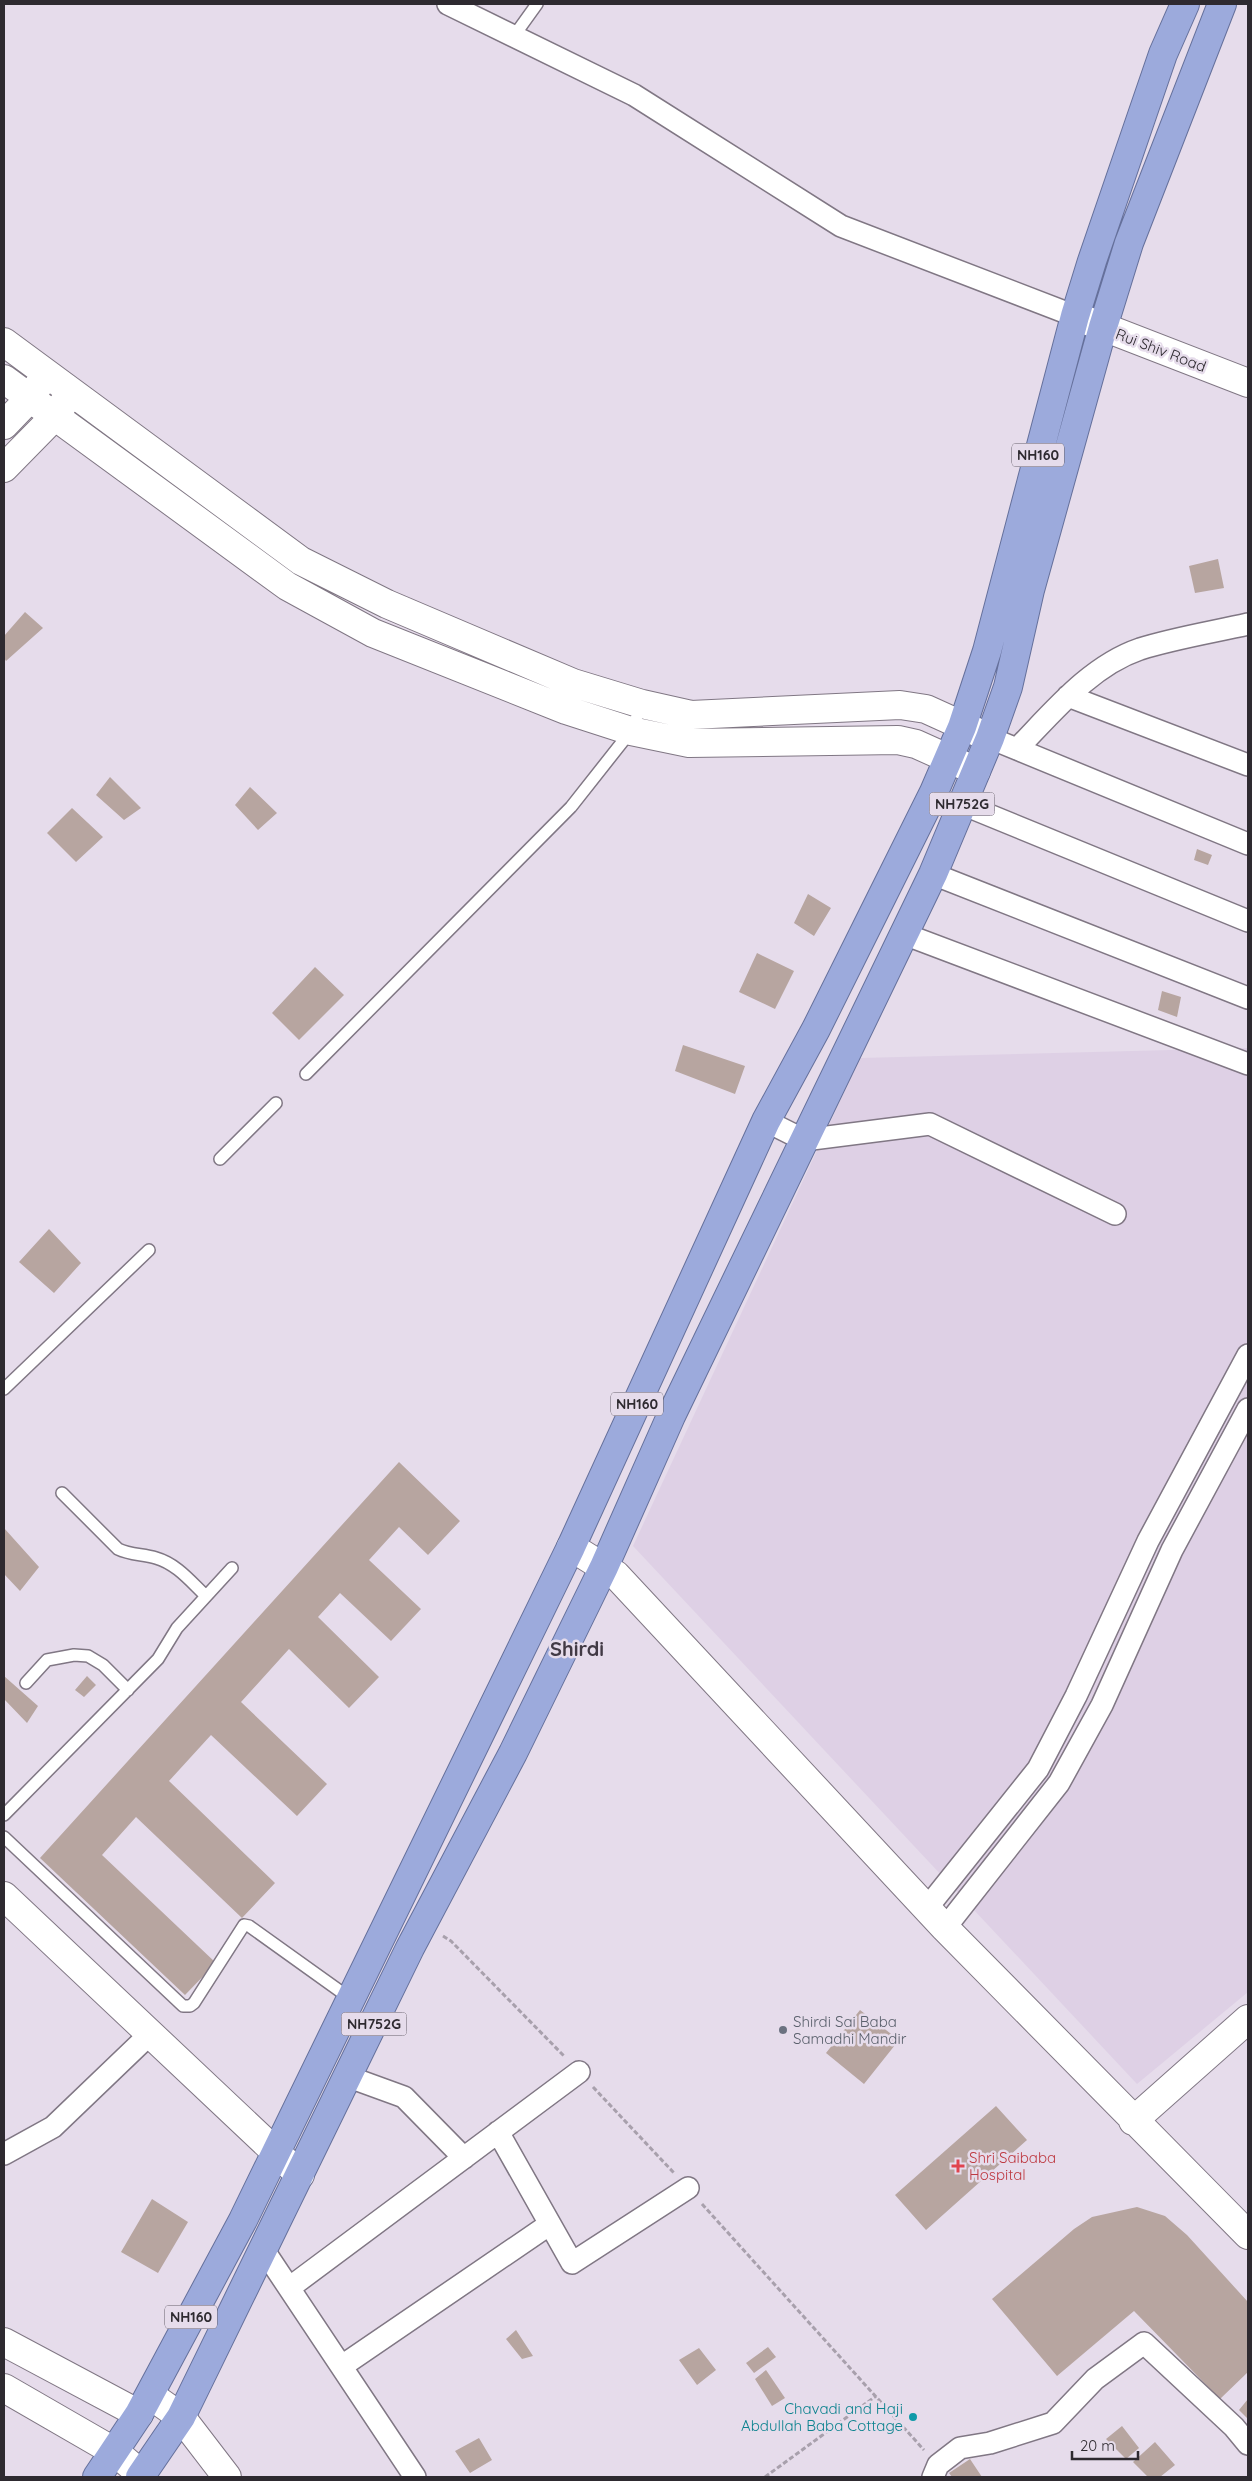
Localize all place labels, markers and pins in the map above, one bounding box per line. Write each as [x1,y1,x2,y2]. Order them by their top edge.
place label: Shirdi Sai Baba Samadhi Mandir [793,2012,907,2048]
marker: Shirdi Sai Baba Samadhi Mandir [777,2024,789,2036]
place label: Shri Saibaba Hospital [969,2148,1056,2184]
marker: Shri Saibaba Hospital [951,2159,965,2173]
place label: Chavadi and Haji Abdullah Baba Cottage [741,2399,903,2435]
marker: Chavadi and Haji Abdullah Baba Cottage [907,2411,919,2423]

